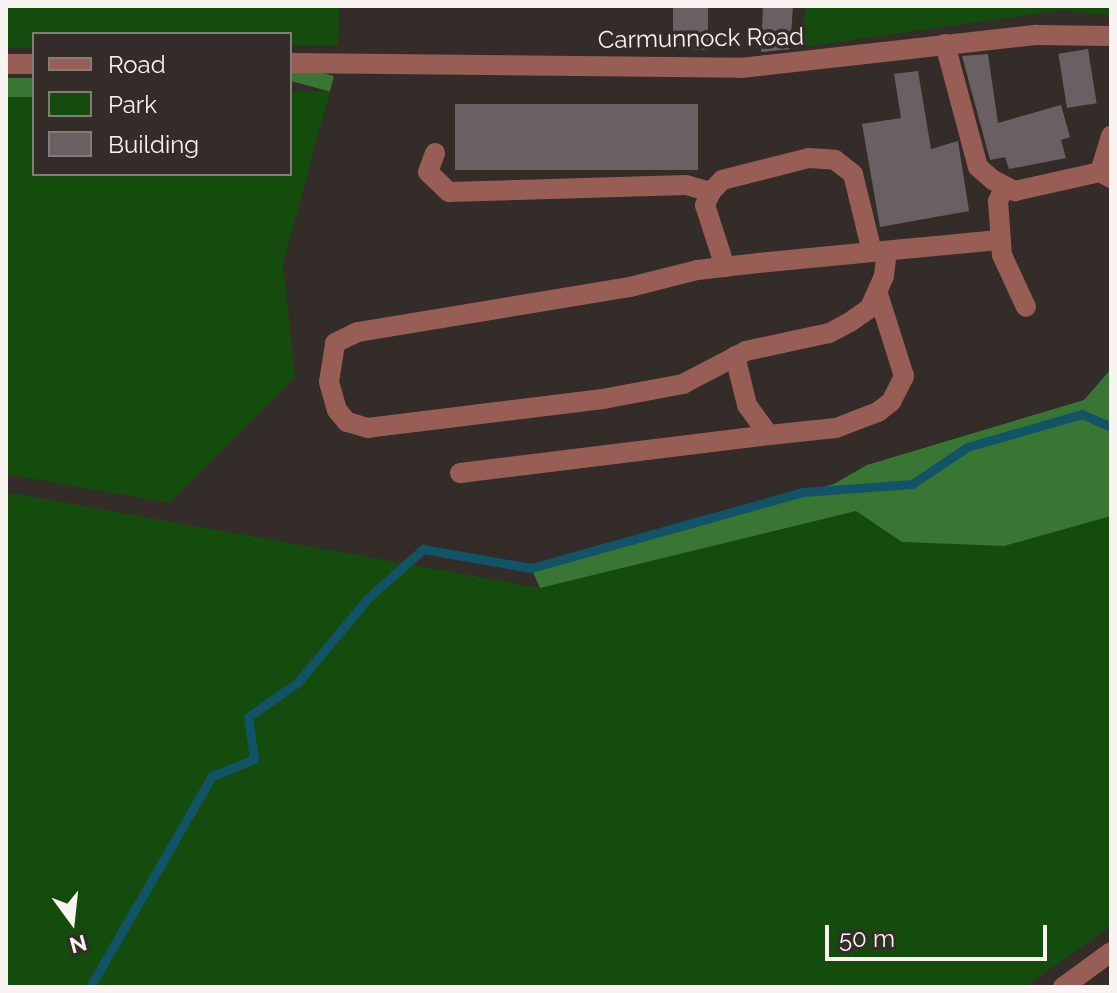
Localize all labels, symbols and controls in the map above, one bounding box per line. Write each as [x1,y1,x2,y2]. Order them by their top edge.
street label: Carmunnock Road [598,22,804,54]
legend [32,32,292,176]
text: Road [108,50,166,79]
text: Park [108,90,157,119]
text: Building [108,130,199,159]
north arrow [32,881,112,961]
scale bar [829,909,1051,959]
text: 50 m [839,924,895,953]
text: N [67,929,90,959]

